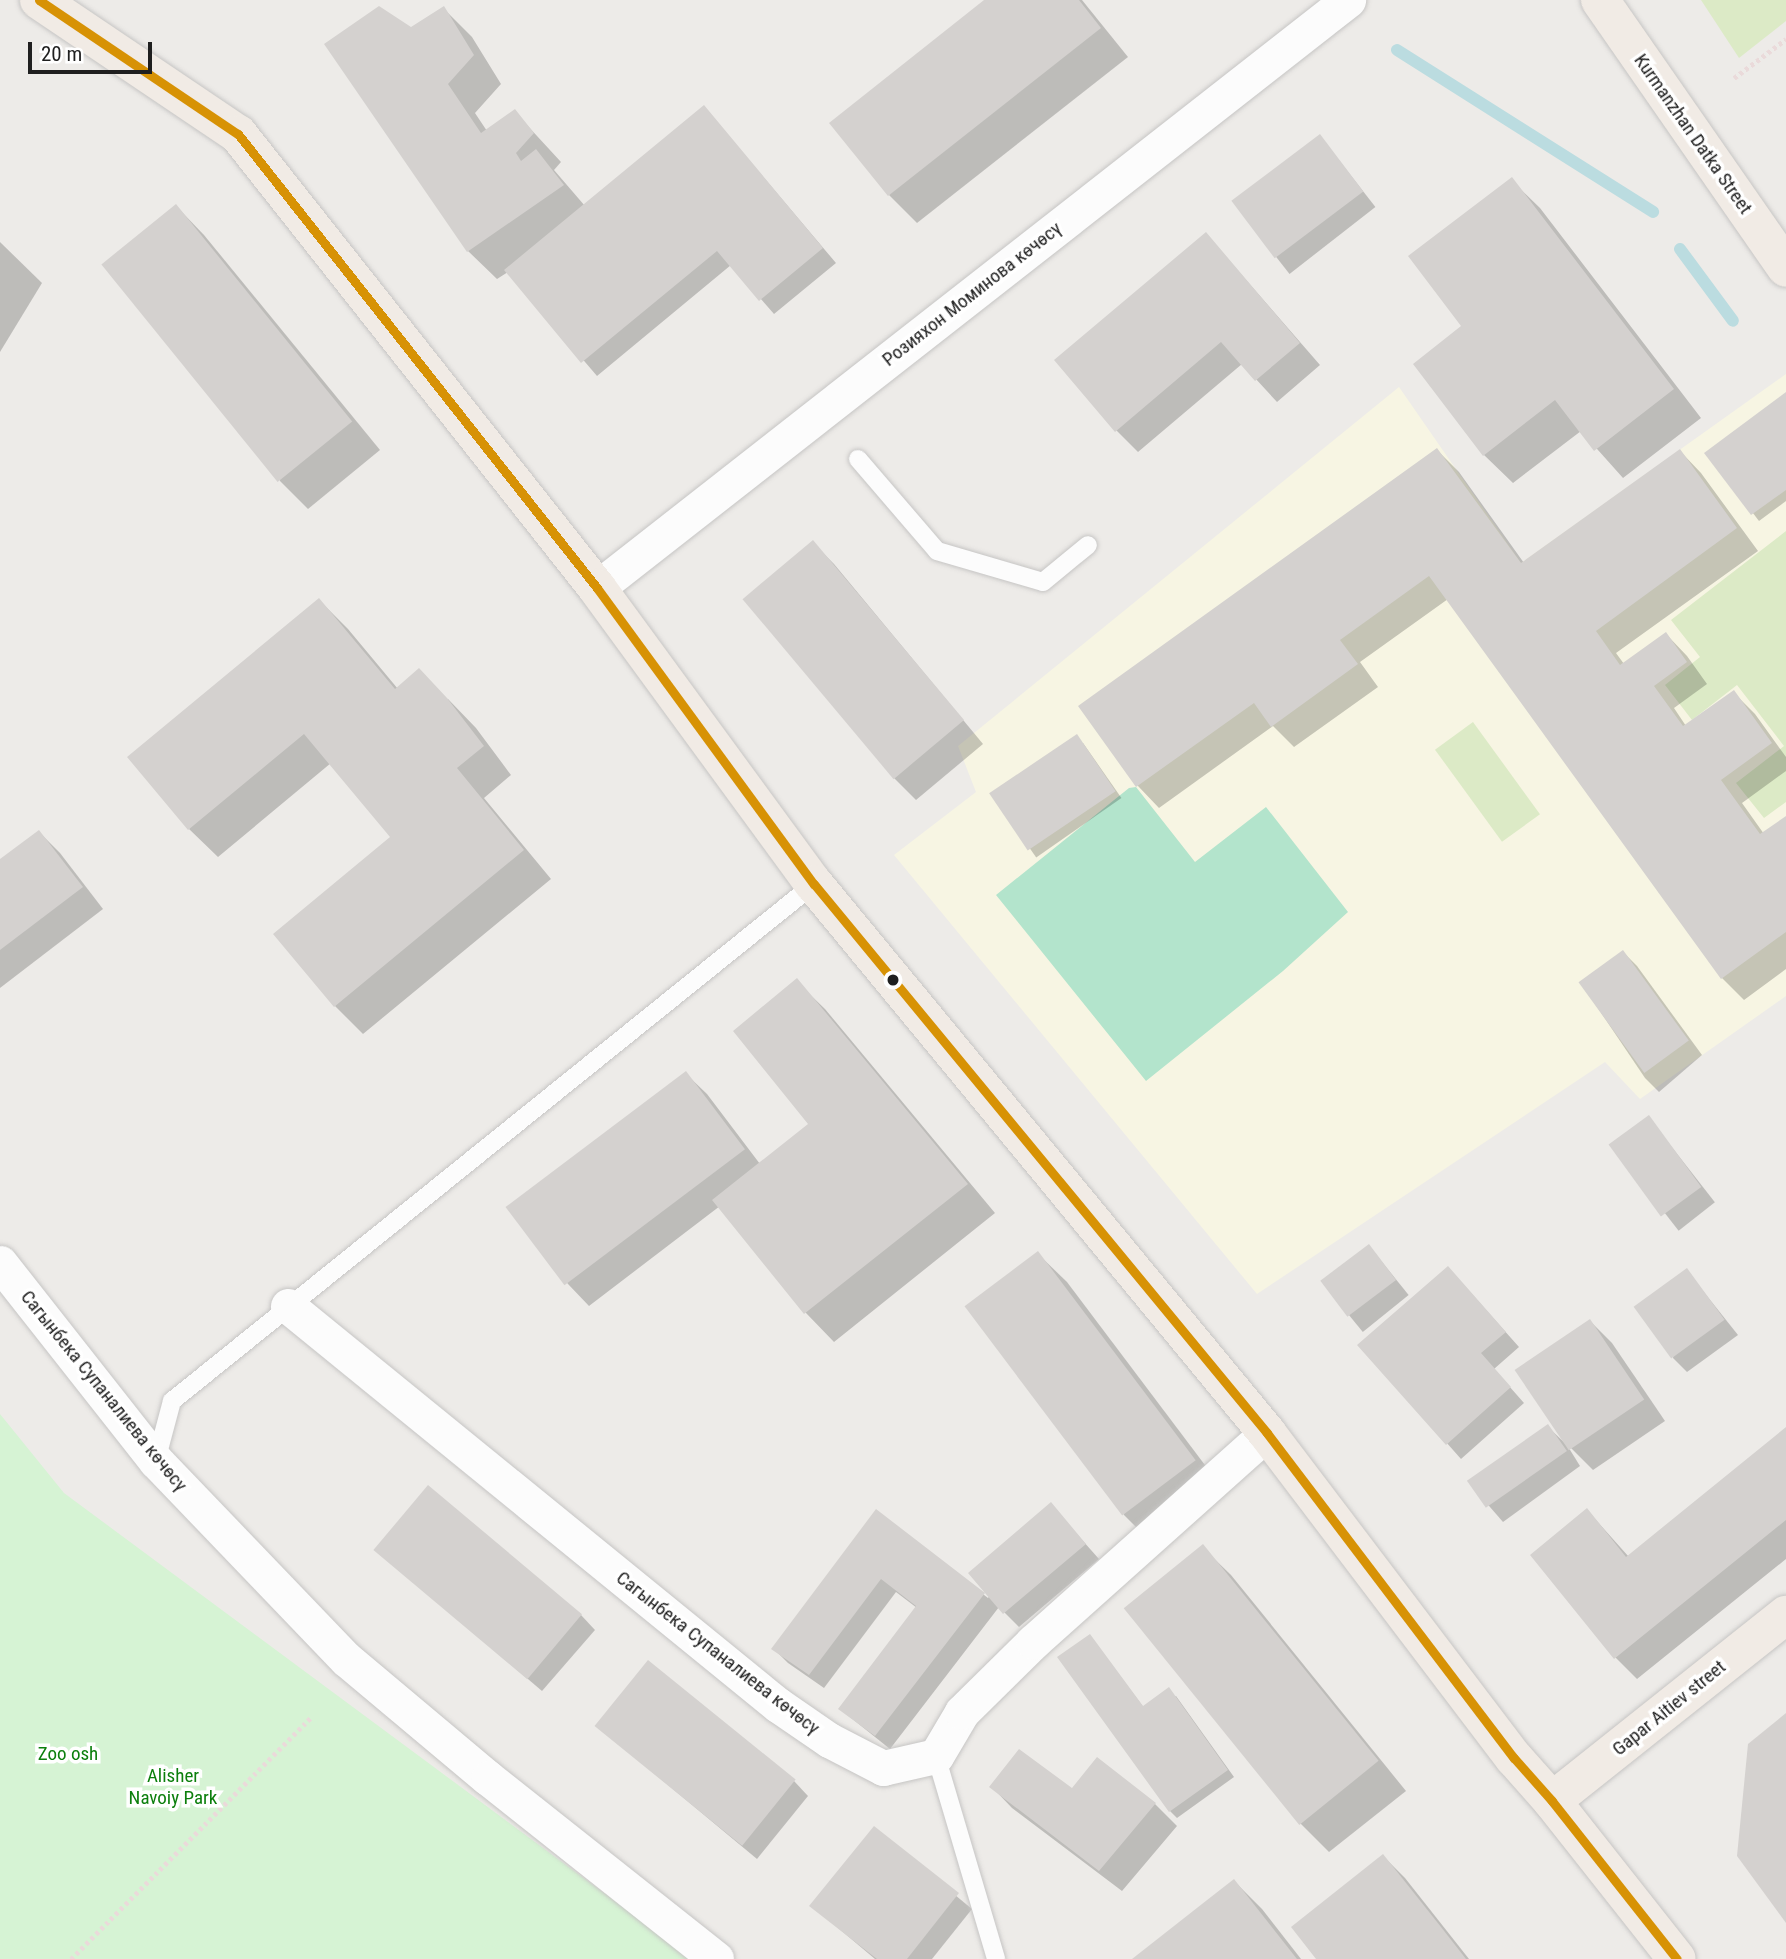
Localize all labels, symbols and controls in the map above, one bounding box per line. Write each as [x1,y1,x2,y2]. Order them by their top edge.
scale bar [32,28,156,72]
text: 20 m [41,42,82,66]
street label: Kurmanzhan Datka Street [1629,50,1757,218]
street label: Розияхон Моминова көчөсү [878,217,1066,371]
unlabelled marker [886,973,900,987]
street label: Сагынбека Супаналиева көчөсү [16,1286,192,1496]
street label: Сагынбека Супаналиева көчөсү [612,1566,824,1740]
street label: Gapar Aitiev street [1608,1655,1730,1761]
park label: Zoo osh [38,1743,98,1765]
park label: Alisher Navoiy Park [129,1765,217,1809]

